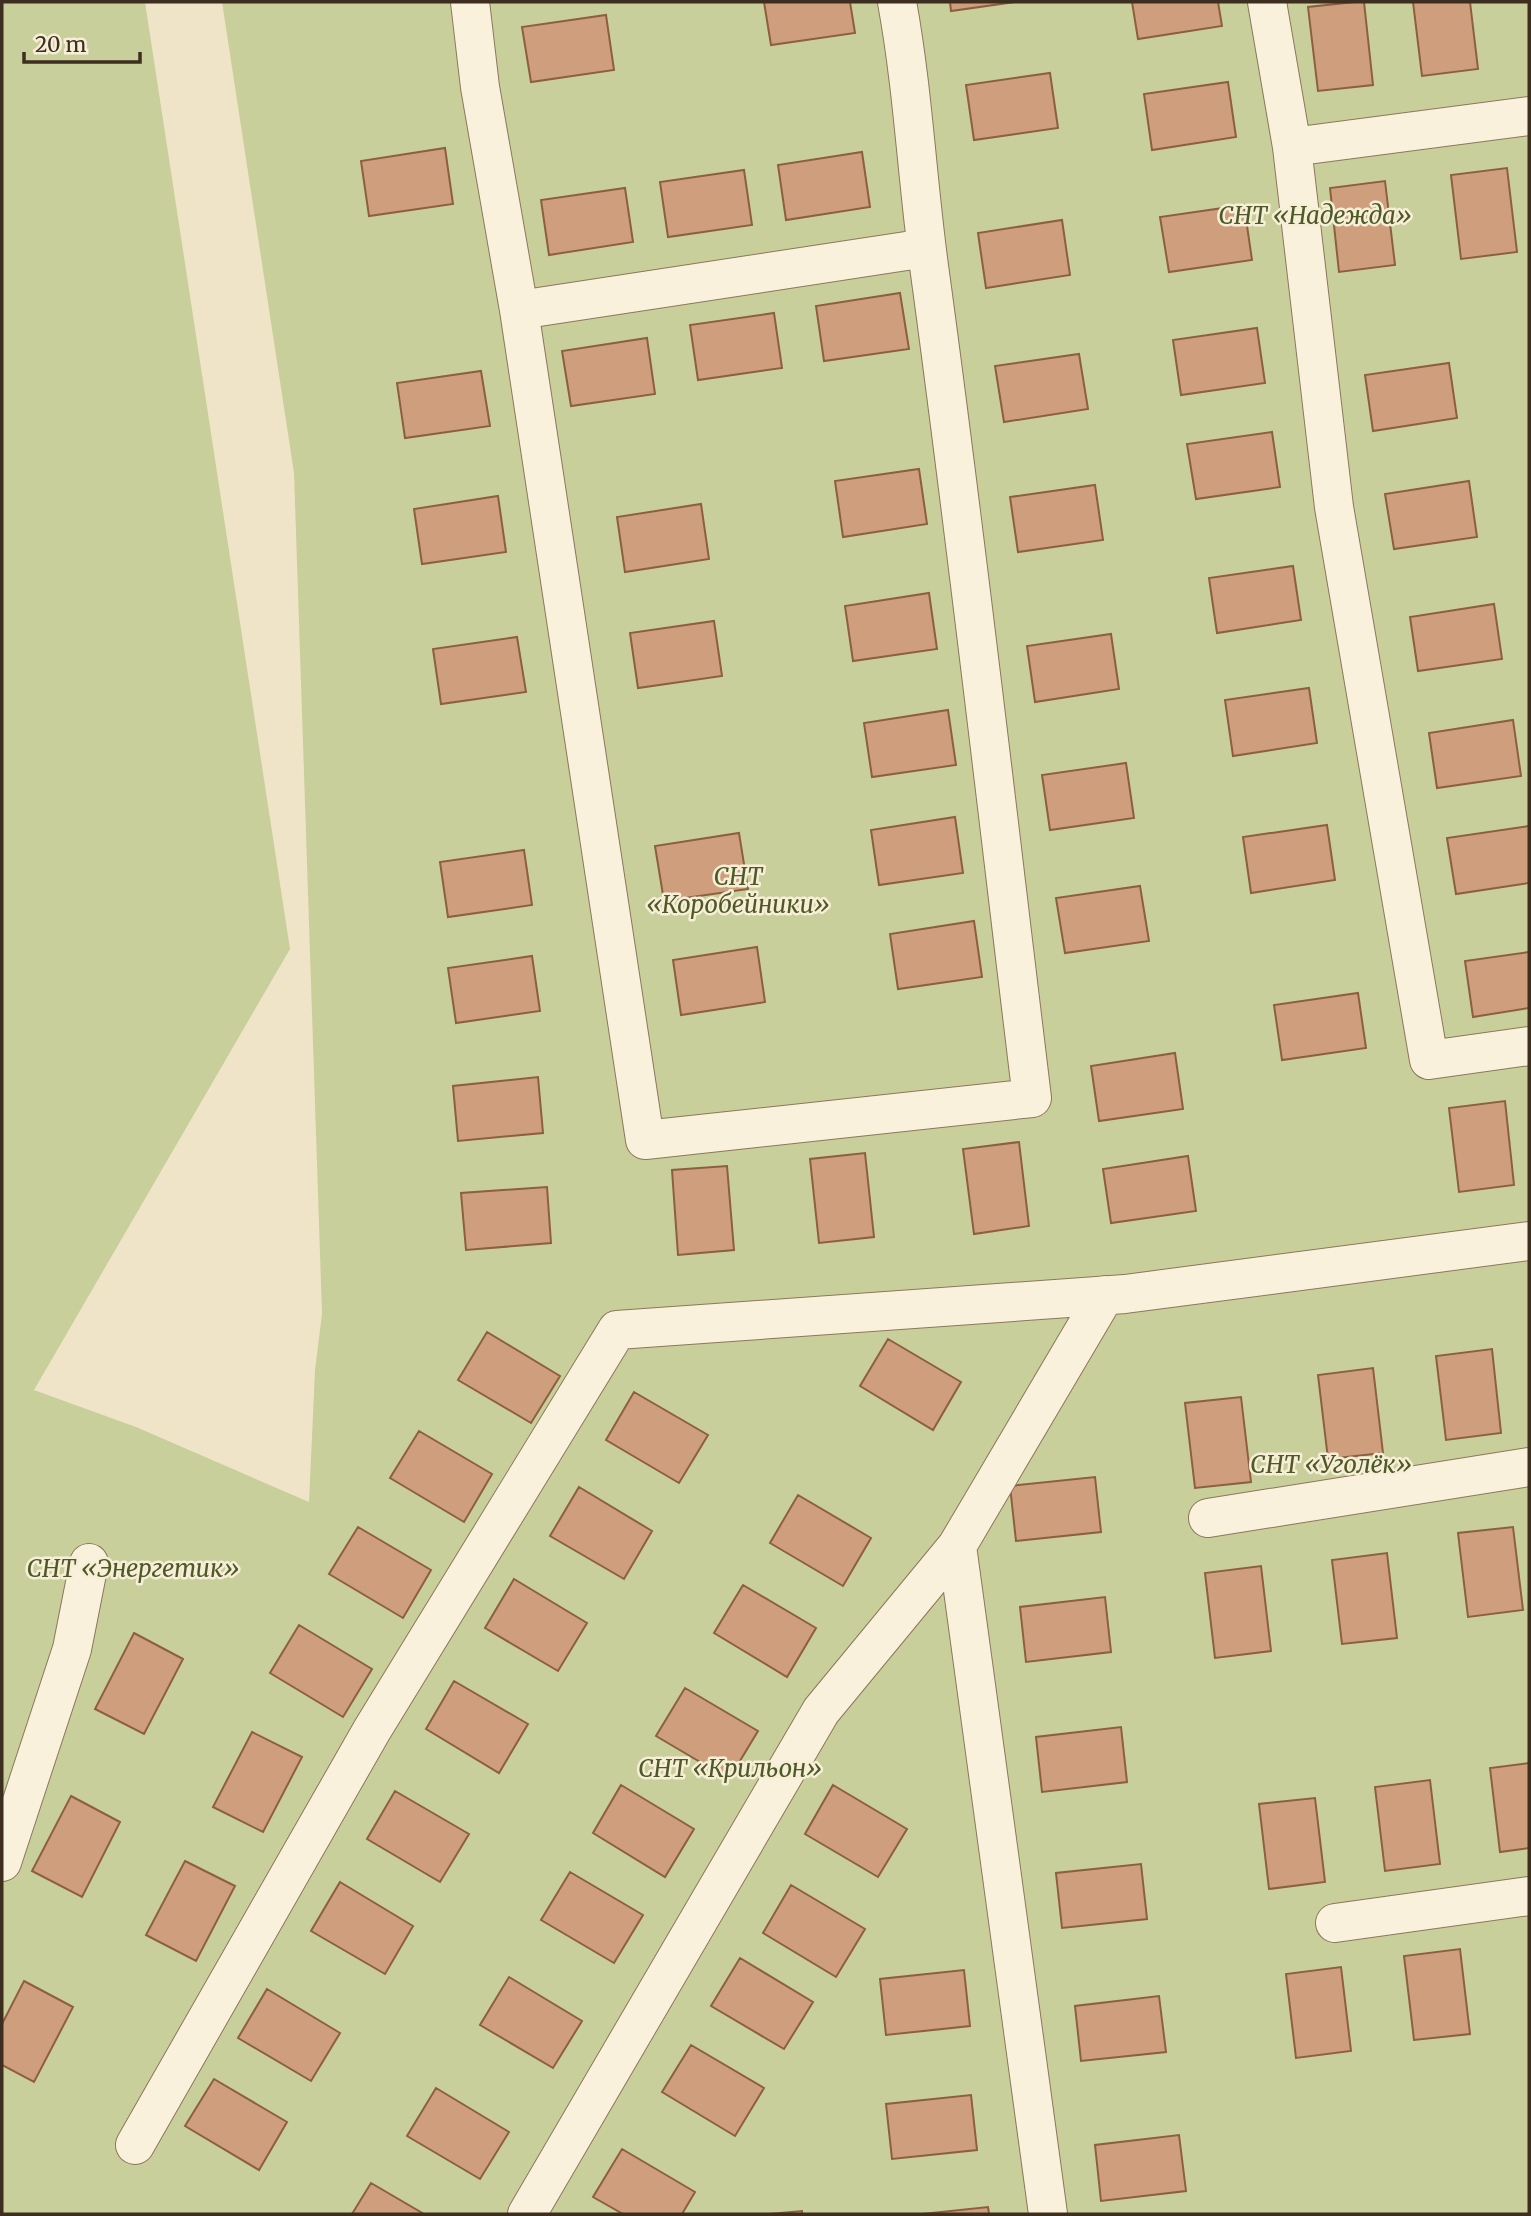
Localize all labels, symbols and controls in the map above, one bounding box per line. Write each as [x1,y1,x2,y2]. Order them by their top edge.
scale bar [24,21,140,65]
text: 20 m [35,31,87,58]
park label: СНТ «Надежда» [1218,200,1412,231]
park label: СНТ «Коробейники» [646,861,830,920]
park label: СНТ «Уголёк» [1250,1449,1412,1480]
park label: СНТ «Энергетик» [27,1553,240,1584]
park label: СНТ «Крильон» [638,1753,822,1784]

